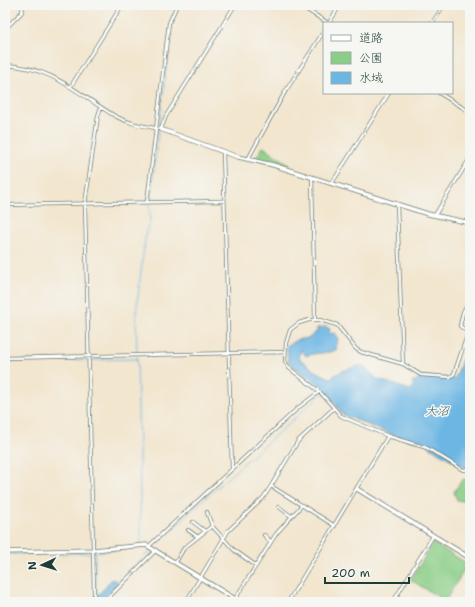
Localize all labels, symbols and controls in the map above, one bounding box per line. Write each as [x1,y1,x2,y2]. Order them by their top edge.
legend [323,22,453,94]
text: 道路 [359,30,383,46]
text: 公園 [359,50,383,66]
text: 水域 [359,70,383,86]
water label: 大沼 [425,403,450,419]
north arrow [22,545,62,585]
scale bar [325,559,409,585]
text: N [25,561,40,571]
text: 200 m [331,565,370,581]

